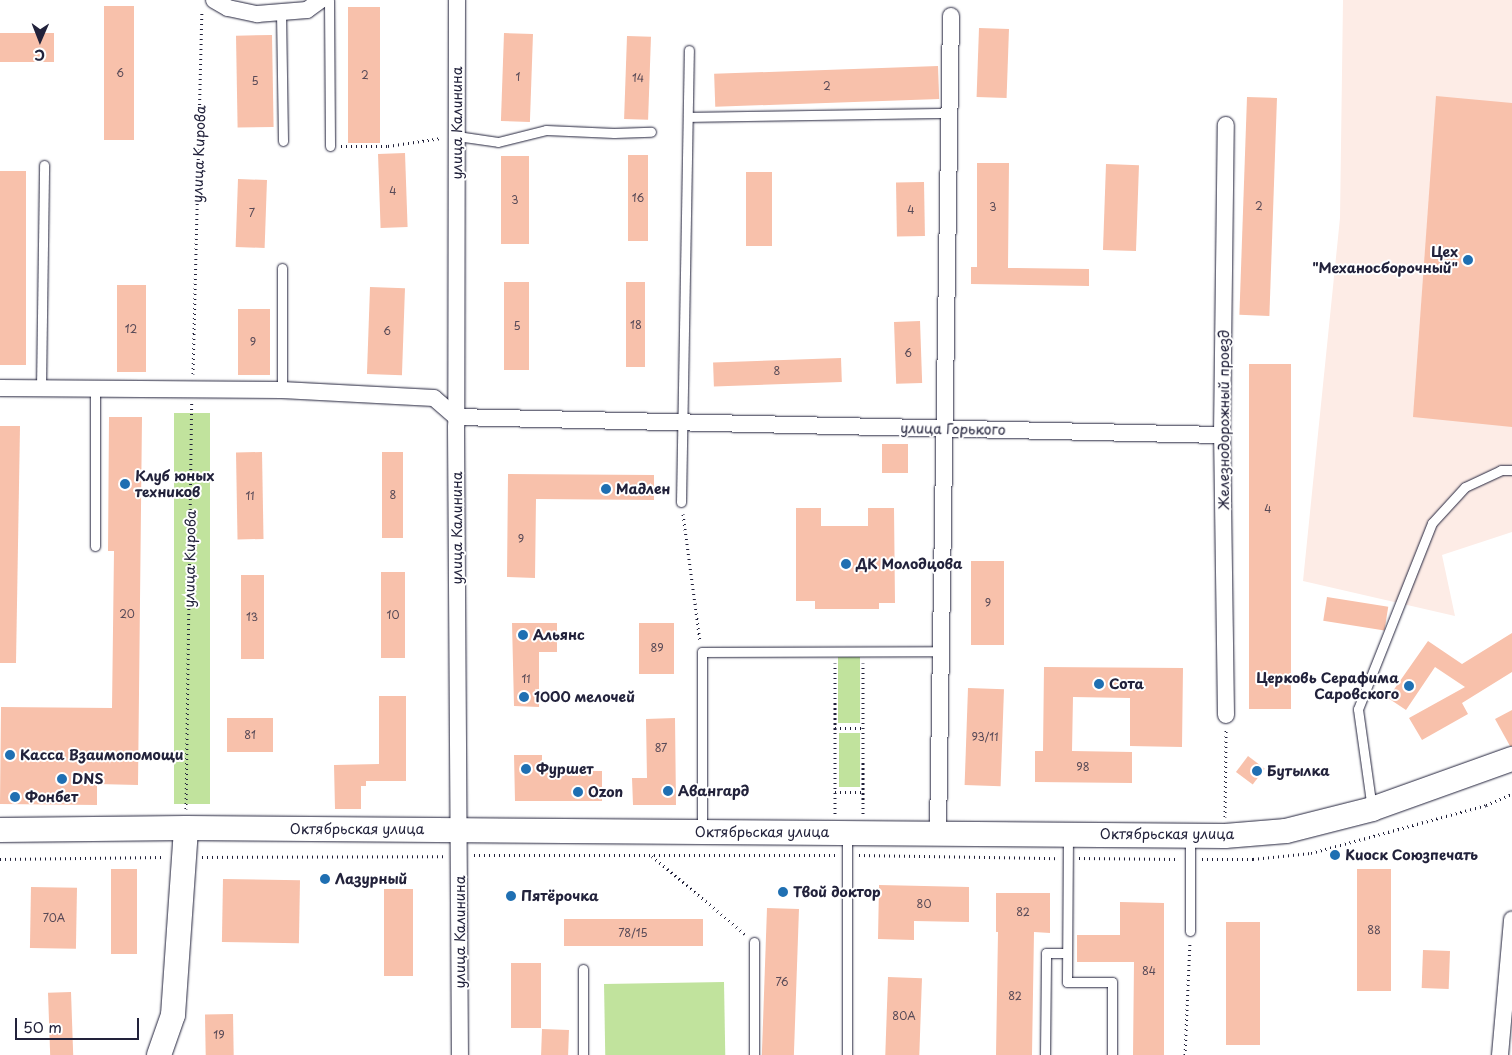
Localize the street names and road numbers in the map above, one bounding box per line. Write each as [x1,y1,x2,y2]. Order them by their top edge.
street label: улица Калинина [449,66,465,180]
street label: улица Кирова [189,105,209,203]
street label: Железнодорожный проезд [1216,330,1232,510]
street label: улица Горького [900,420,1006,438]
street label: улица Калинина [449,471,465,585]
street label: улица Кирова [181,510,199,608]
street label: Октябрьская улица [289,821,425,837]
street label: Октябрьская улица [694,824,830,840]
street label: Октябрьская улица [1099,826,1235,842]
street label: улица Калинина [452,875,468,989]

